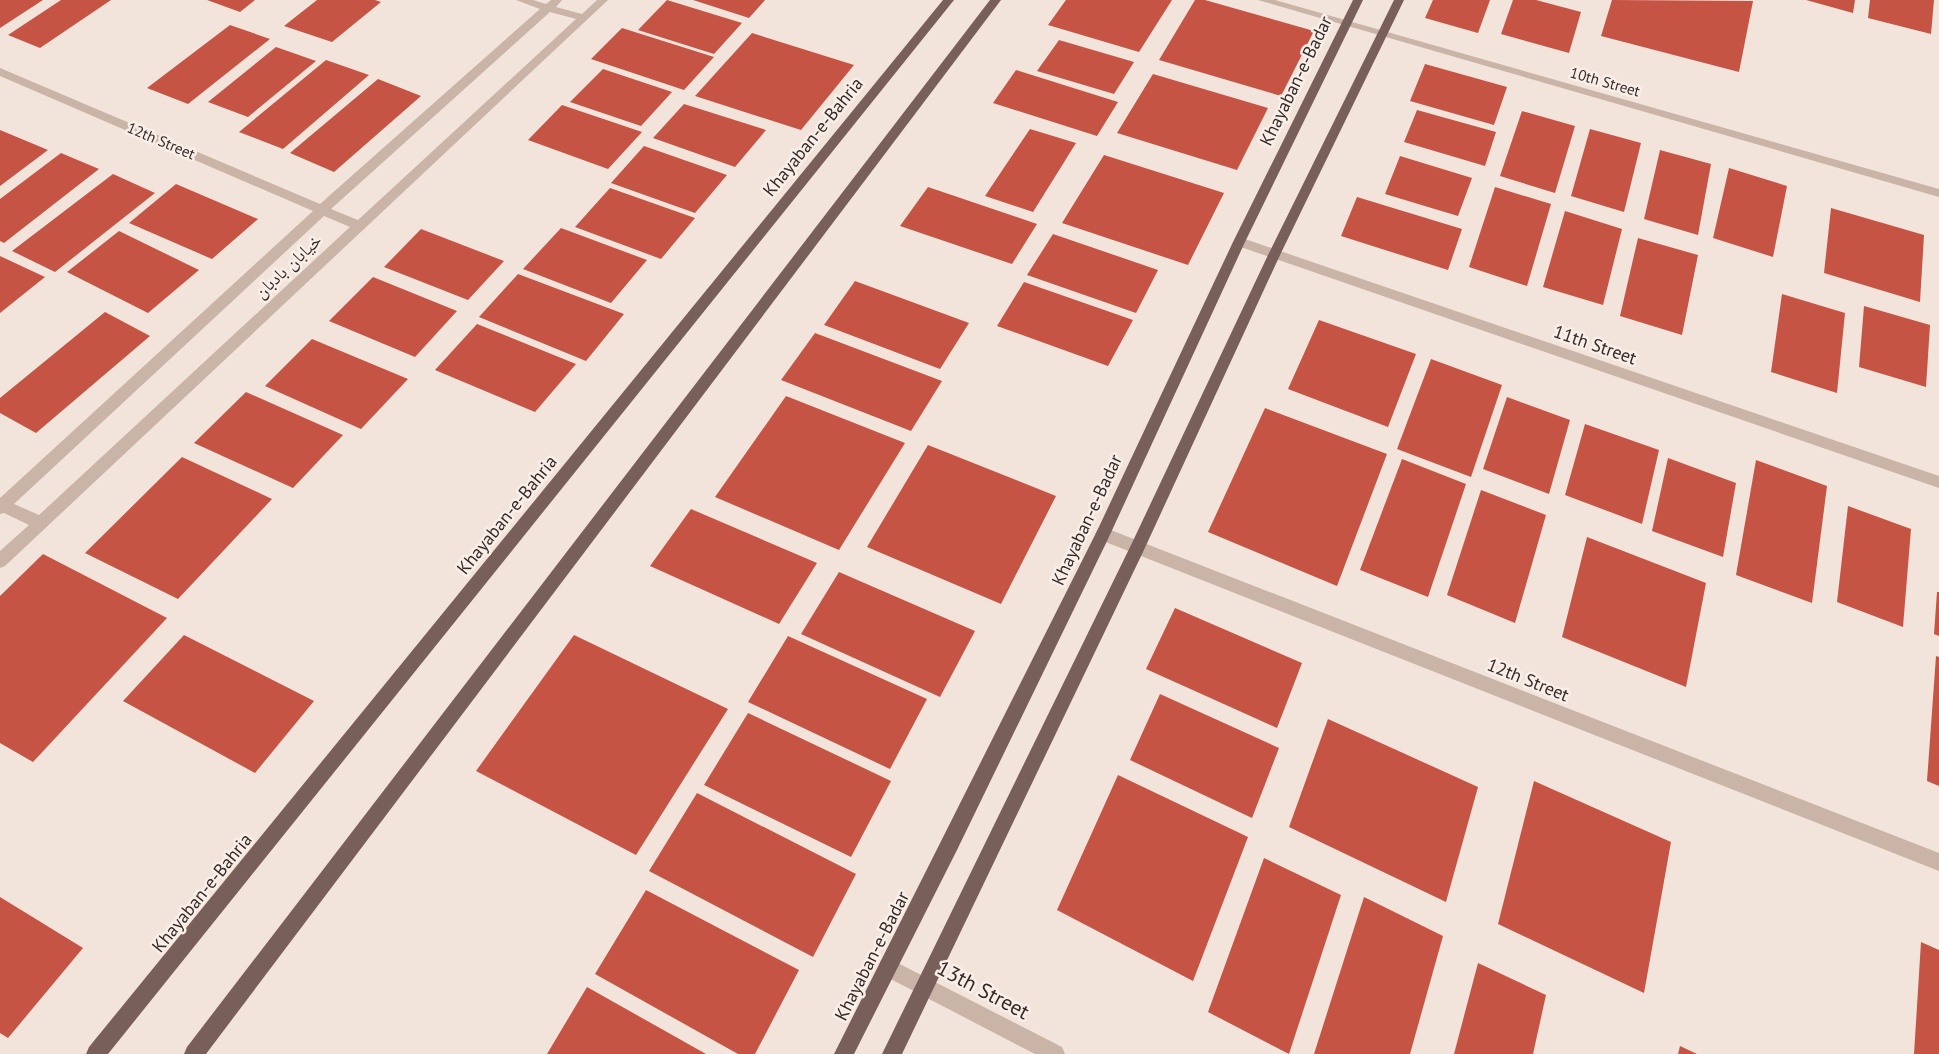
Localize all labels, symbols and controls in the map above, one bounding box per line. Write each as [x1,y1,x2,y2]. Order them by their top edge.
street label: Khayaban-e-Badar [1254,12,1337,150]
street label: 10th Street [1568,62,1642,101]
street label: Khayaban-e-Bahria [757,72,868,201]
street label: 12th Street [124,118,198,163]
street label: خیابان بادبان [249,228,326,303]
street label: 11th Street [1551,320,1640,369]
street label: Khayaban-e-Bahria [451,450,562,579]
street label: Khayaban-e-Badar [1046,451,1127,589]
street label: 12th Street [1484,653,1573,706]
street label: Khayaban-e-Bahria [146,828,257,957]
street label: Khayaban-e-Badar [829,887,914,1024]
street label: 13th Street [932,954,1034,1025]

